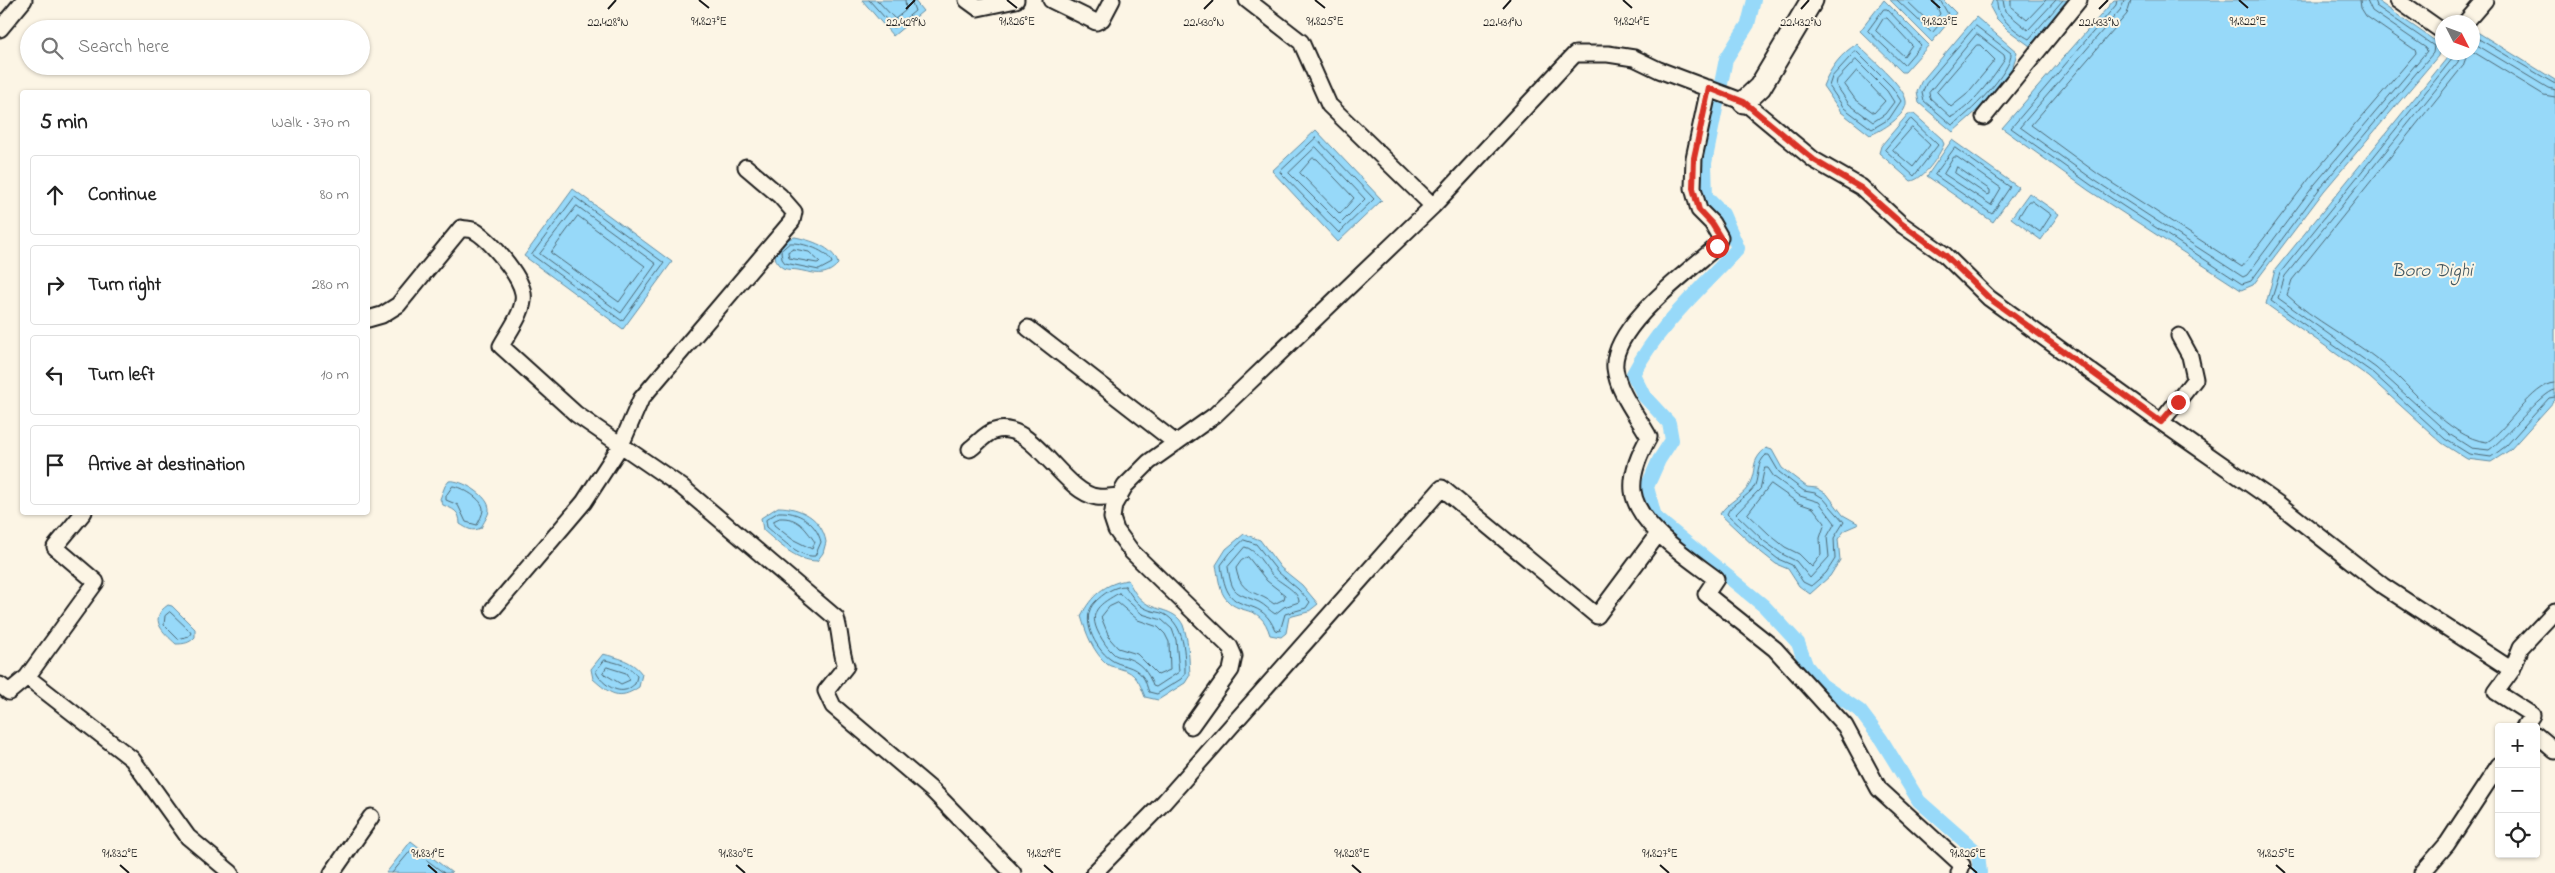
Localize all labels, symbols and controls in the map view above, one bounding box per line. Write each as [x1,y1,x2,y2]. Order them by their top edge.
text: 91.827°E [691,13,727,31]
text: 91.826°E [999,13,1035,31]
text: 91.825°E [1306,13,1344,31]
text: 91.824°E [1614,13,1650,31]
text: 91.823°E [1922,13,1958,31]
text: 91.822°E [2230,13,2266,31]
text: 22.428°N [587,14,629,32]
text: 22.429°N [886,14,926,32]
text: 22.430°N [1184,14,1224,32]
text: 22.431°N [1483,14,1523,32]
text: 22.432°N [1780,14,1822,32]
text: 22.433°N [2079,14,2119,32]
north arrow [2435,15,2480,60]
search box [20,20,370,75]
icon: search [38,34,66,62]
text: Search here [78,34,169,61]
text: 5 min [40,108,88,138]
text: Walk · 370 m [271,111,350,135]
icon: ahead [41,181,69,209]
text: Continue [88,182,156,209]
text: 80 m [320,183,349,207]
route start [1706,235,1729,258]
water label: Boro Dighi [2392,258,2474,286]
icon: right [41,271,69,299]
text: Turn right [88,272,161,299]
text: 280 m [312,273,349,297]
icon: left [41,361,69,389]
text: Turn left [88,362,155,389]
text: 10 m [321,363,349,387]
route end [2167,391,2190,414]
icon: arrive [41,451,69,479]
text: Arrive at destination [88,452,245,479]
map controls [2495,723,2540,858]
button: + [2495,723,2540,768]
button: − [2495,768,2540,813]
button: locate [2495,813,2540,858]
text: 91.832°E [102,845,138,863]
text: 91.831°E [411,845,445,863]
text: 91.830°E [718,845,754,863]
text: 91.829°E [1027,845,1061,863]
text: 91.828°E [1334,845,1370,863]
text: 91.827°E [1642,845,1678,863]
text: 91.826°E [1950,845,1986,863]
text: 91.825°E [2257,845,2295,863]

